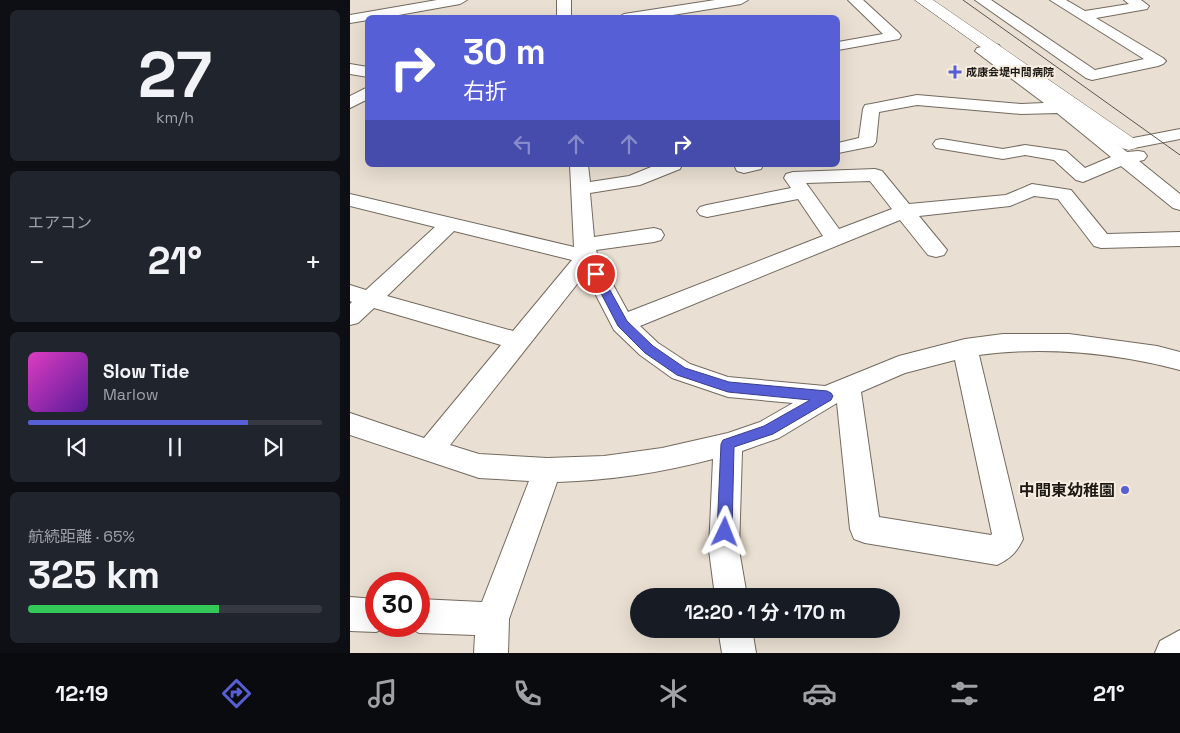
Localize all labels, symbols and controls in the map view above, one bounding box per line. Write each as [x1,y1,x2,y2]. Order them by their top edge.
text: 30 m [463,30,546,74]
text: 27 [138,33,212,116]
icon: right [380,35,445,100]
marker: 成康会堤中間病院 [948,65,962,79]
place label: 成康会堤中間病院 [966,65,1054,79]
text: 右折 [463,77,507,105]
text: km/h [156,107,194,128]
icon: left [509,130,537,158]
icon: ahead [562,130,590,158]
icon: ahead [615,130,643,158]
icon: right [668,130,696,158]
text: エアコン [28,212,92,233]
text: 21° [148,237,202,285]
text: − [28,244,45,280]
text: + [305,244,322,280]
pin [575,253,617,295]
icon: arrive [582,260,610,288]
text: Slow Tide [103,359,189,384]
text: Marlow [103,384,159,405]
icon: previous [63,433,91,461]
icon: pause [161,433,189,461]
icon: next [259,433,287,461]
place label: 中間東幼稚園 [1019,480,1115,501]
marker: 中間東幼稚園 [1119,484,1131,496]
position arrow [698,505,750,557]
text: 航続距離 · 65% [28,526,135,547]
text: 325 km [28,551,160,599]
speed limit sign: 30 [365,572,430,637]
text: 12:20 · 1 分 · 170 m [684,600,846,625]
icon: directions [219,676,254,711]
icon: music [365,676,400,711]
icon: phone [510,676,545,711]
icon: climate [656,676,691,711]
icon: car [802,676,837,711]
icon: filters [947,676,982,711]
text: 12:19 [55,679,108,707]
text: 21° [1093,679,1125,707]

